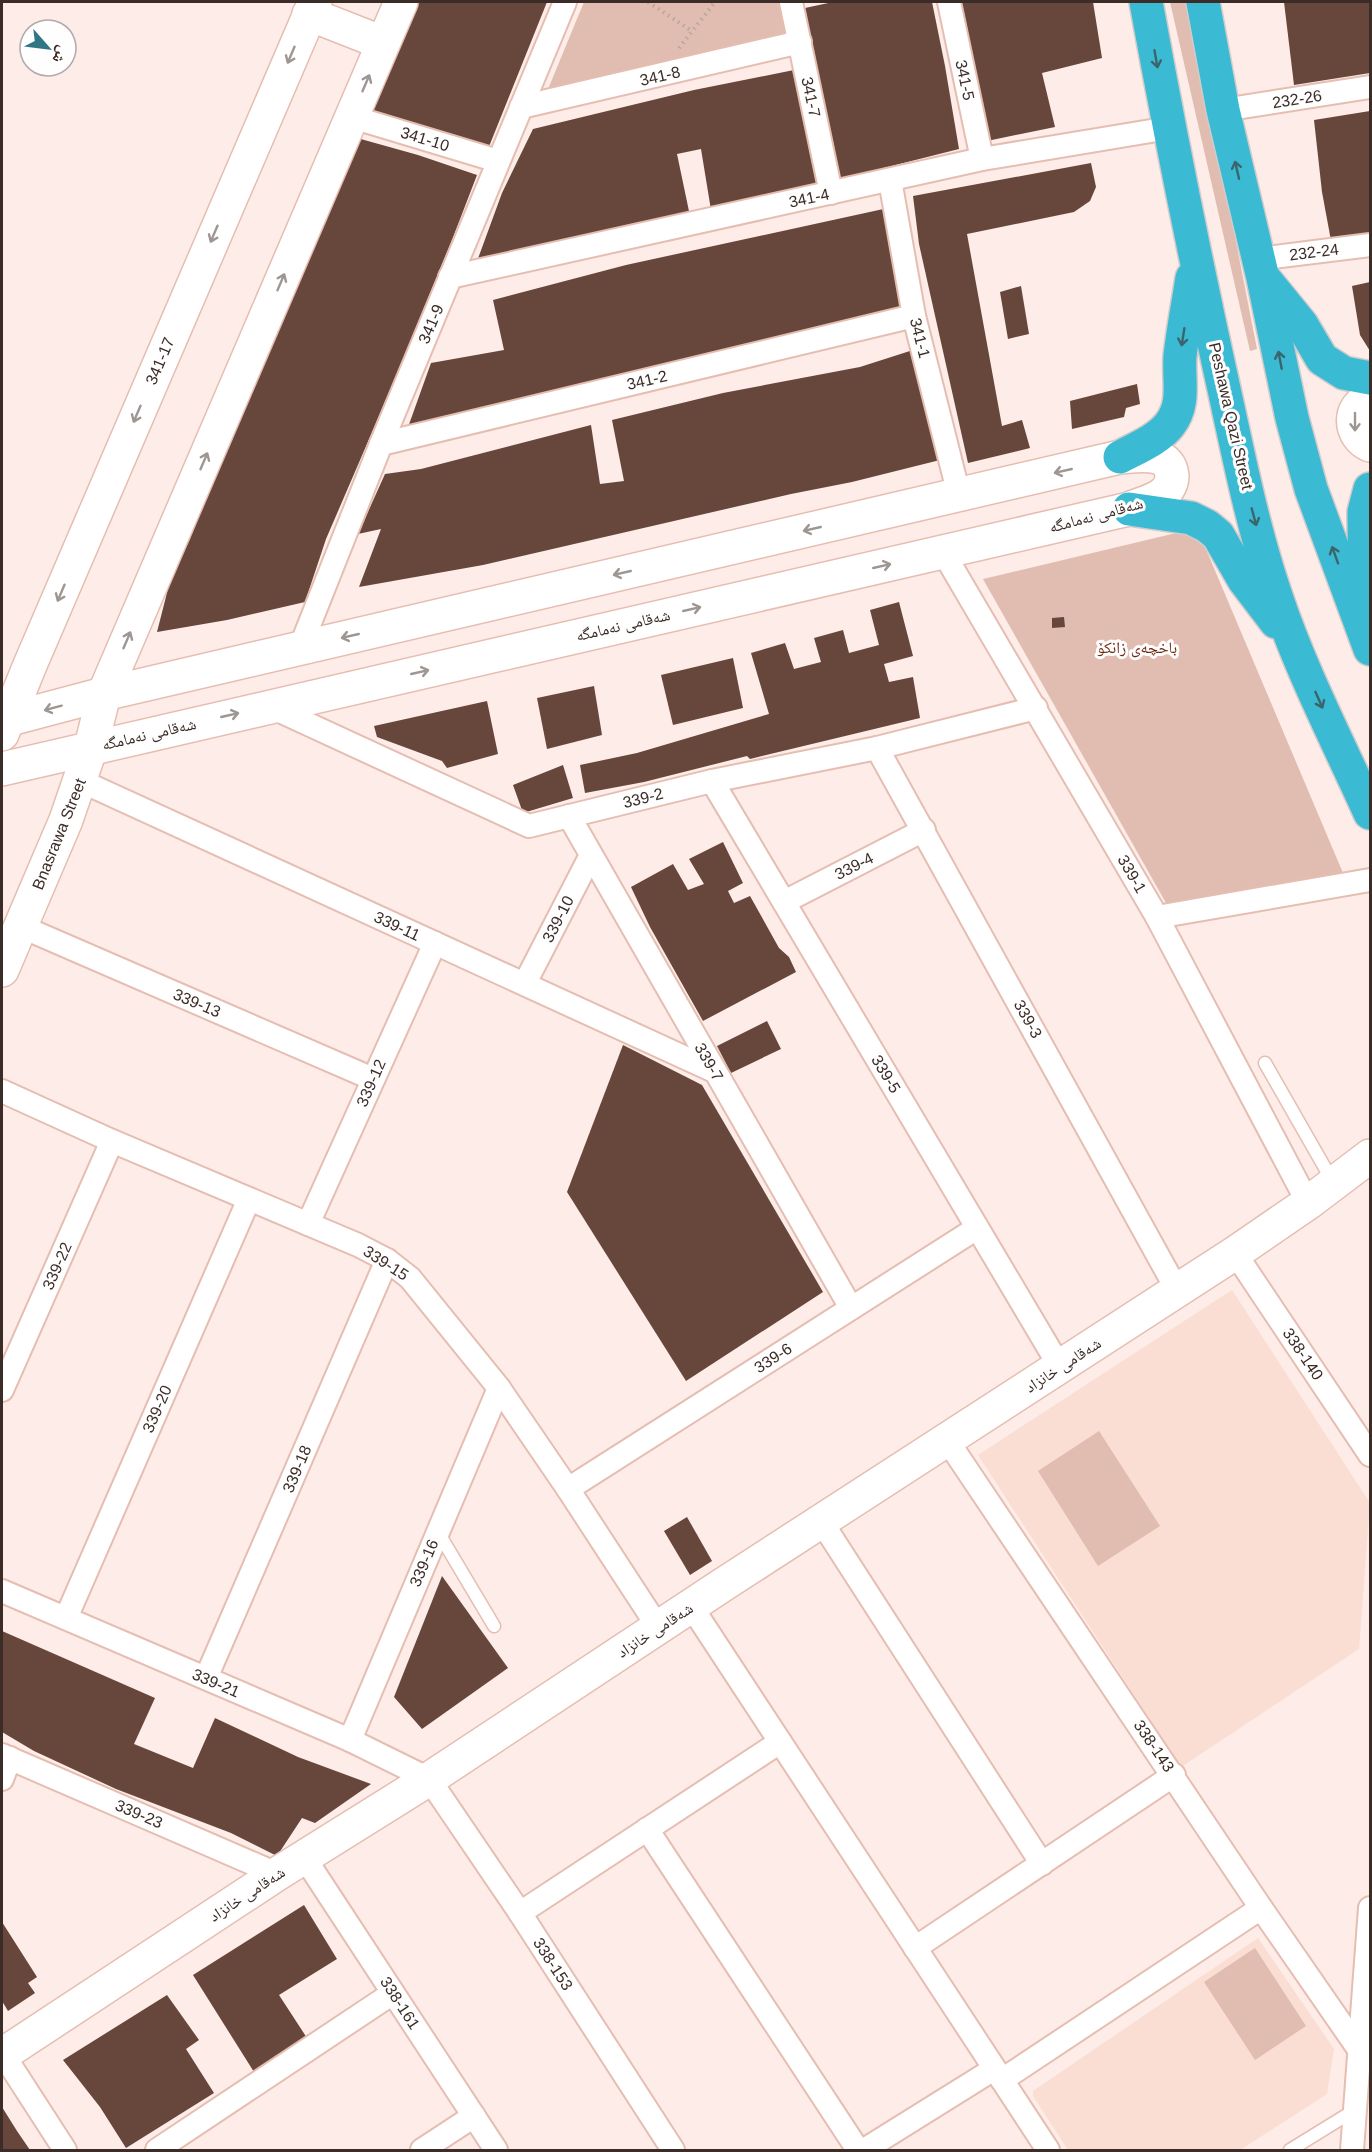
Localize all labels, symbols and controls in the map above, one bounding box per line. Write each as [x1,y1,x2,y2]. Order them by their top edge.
north arrow [18,18,78,78]
text: ش [48,43,72,66]
one-way arrow [285,46,297,64]
one-way arrow [1151,49,1162,68]
street label: 341-5 [952,58,978,102]
street label: 341-8 [638,63,682,89]
one-way arrow [361,74,372,93]
street label: 341-7 [798,75,824,119]
street label: 232-26 [1271,87,1323,111]
street label: 341-10 [399,124,451,154]
one-way arrow [1231,161,1243,180]
street label: 341-4 [787,185,831,211]
one-way arrow [208,225,220,243]
street label: 232-24 [1288,241,1340,263]
one-way arrow [276,273,287,291]
street label: 341-9 [415,302,447,346]
street label: 341-1 [907,316,933,360]
one-way arrow [1178,327,1189,347]
street label: 341-17 [142,335,178,387]
street label: Peshawa Qazi Street [1206,341,1256,492]
one-way arrow [1274,351,1285,371]
street label: 341-2 [625,367,669,393]
one-way arrow [131,404,143,422]
one-way arrow [1349,412,1361,431]
one-way arrow [199,452,210,470]
one-way arrow [1054,465,1073,477]
street label: شەقامی نەمامگە [1047,494,1145,538]
one-way arrow [1249,507,1261,526]
one-way arrow [803,524,822,535]
one-way arrow [1329,546,1340,565]
one-way arrow [873,559,892,571]
one-way arrow [613,568,632,579]
one-way arrow [54,583,66,601]
one-way arrow [683,603,702,615]
street label: شەقامی نەمامگە [574,606,672,646]
one-way arrow [122,631,133,649]
one-way arrow [341,631,361,642]
park label: باخچەی زانکۆ [1097,639,1177,658]
one-way arrow [411,665,430,677]
one-way arrow [1314,690,1325,709]
one-way arrow [44,702,63,714]
one-way arrow [221,709,240,721]
street label: شەقامی نەمامگە [100,715,198,755]
street label: Bnasrawa Street [29,775,89,892]
street label: 339-2 [621,785,665,811]
street label: 339-4 [832,849,876,883]
street label: 339-1 [1114,852,1150,896]
street label: 339-10 [539,893,577,945]
street label: 339-11 [371,908,423,944]
street label: 339-13 [171,985,223,1021]
street label: 339-3 [1011,997,1045,1041]
street label: 339-7 [691,1040,727,1084]
street label: 339-5 [868,1052,904,1096]
street label: 339-12 [353,1057,389,1109]
street label: 339-22 [39,1240,75,1292]
street label: 339-15 [360,1242,412,1284]
street label: 338-140 [1280,1325,1327,1383]
street label: شەقامی خانزاد [1022,1334,1105,1397]
street label: 339-6 [751,1340,795,1376]
street label: 339-20 [139,1383,175,1435]
street label: 339-18 [279,1443,315,1495]
street label: 339-16 [406,1537,442,1589]
street label: شەقامی خانزاد [614,1599,697,1662]
street label: 339-21 [190,1665,242,1701]
street label: 338-143 [1131,1717,1178,1775]
street label: 339-23 [113,1796,165,1832]
street label: شەقامی خانزاد [206,1863,289,1926]
street label: 338-153 [530,1935,576,1993]
street label: 338-161 [377,1974,423,2032]

